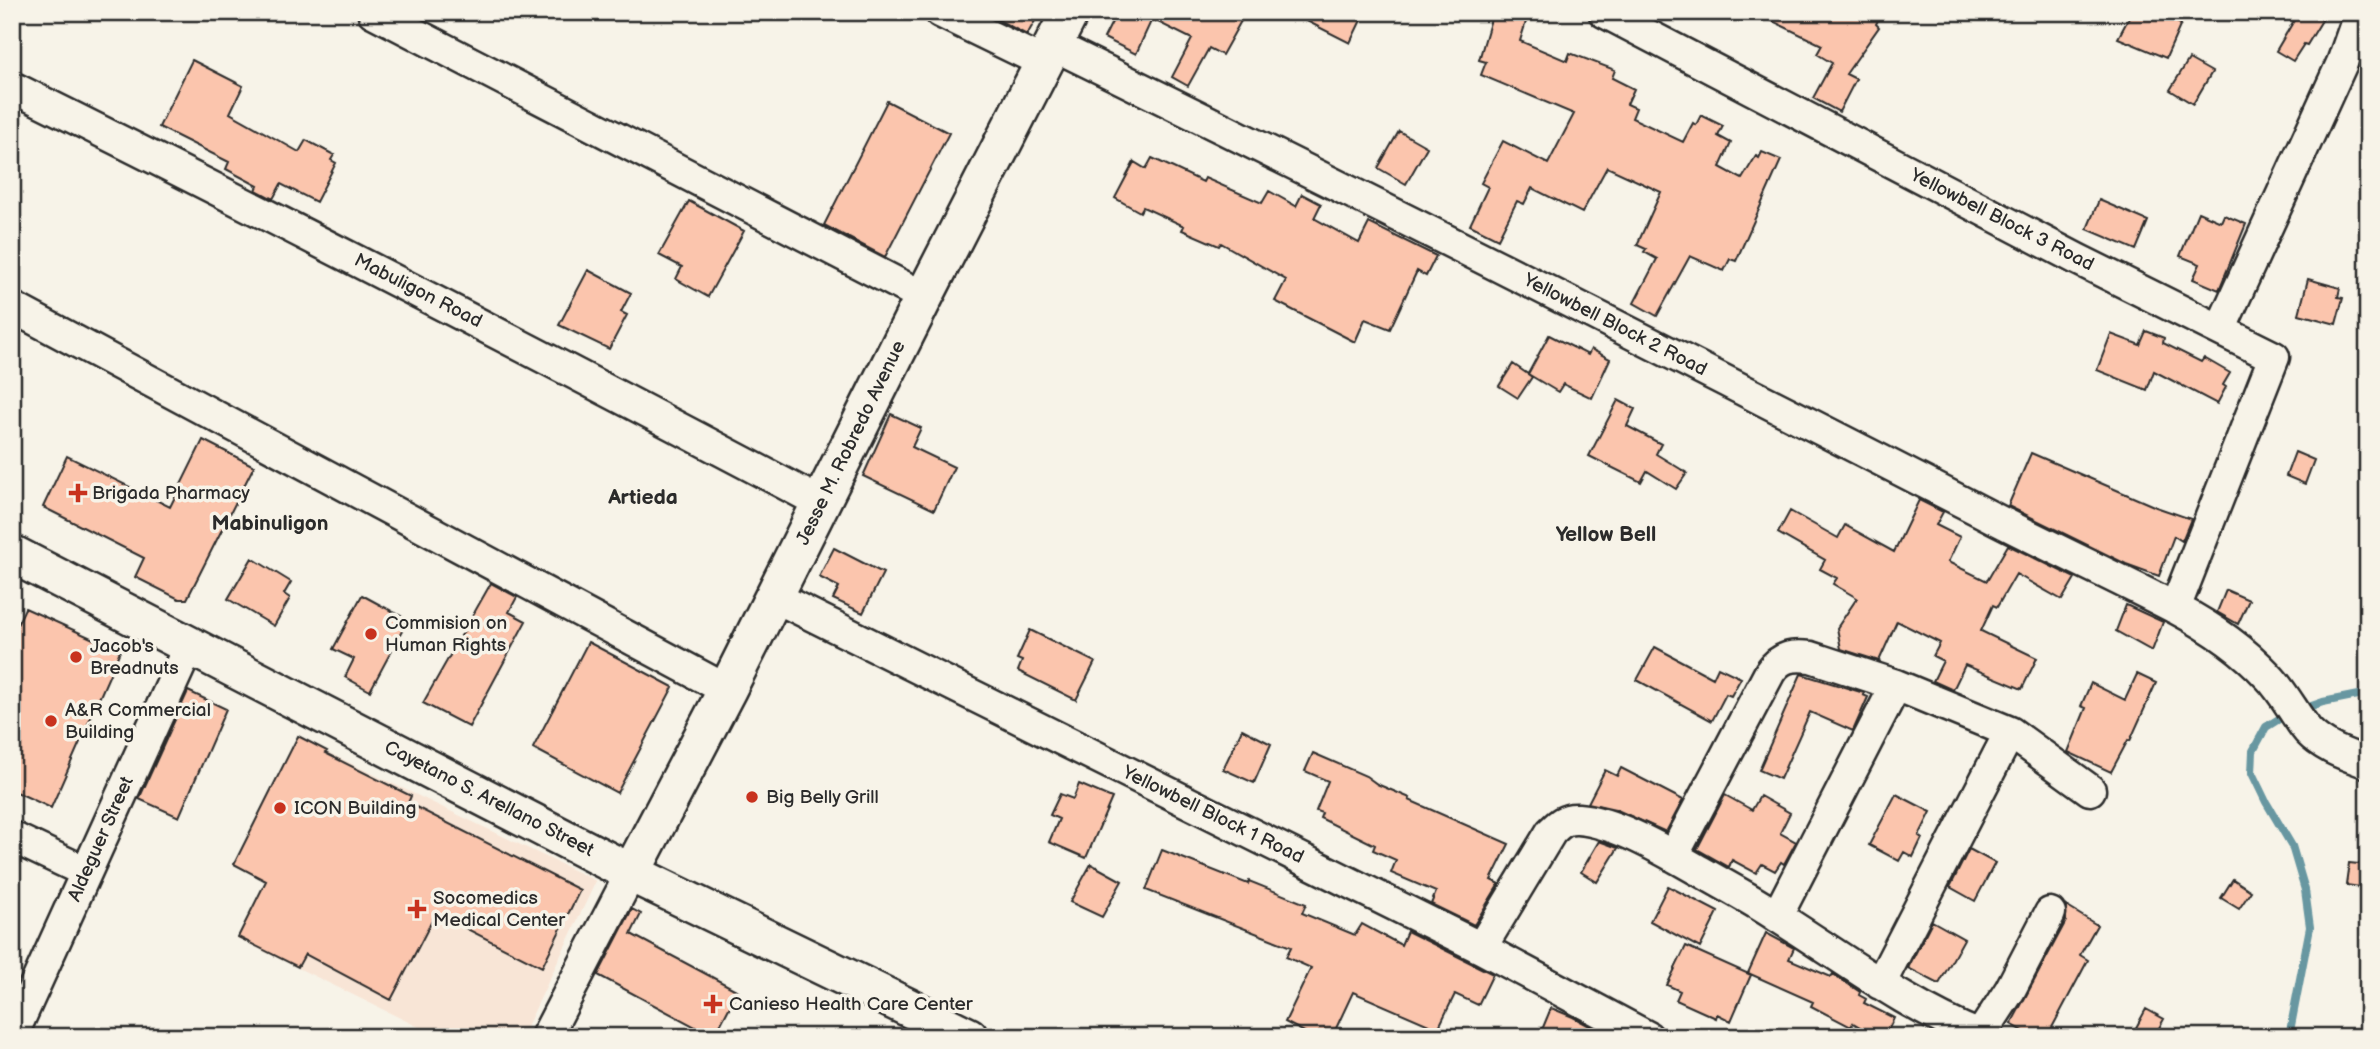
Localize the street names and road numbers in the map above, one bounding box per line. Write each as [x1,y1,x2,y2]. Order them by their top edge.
street label: Yellowbell Block 3 Road [1905,163,2098,276]
street label: Mabuligon Road [350,249,486,333]
street label: Yellowbell Block 2 Road [1519,268,1711,381]
street label: Jesse M. Robredo Avenue [791,337,911,549]
street label: Cayetano S. Arellano Street [380,736,598,862]
street label: Yellowbell Block 1 Road [1118,761,1307,869]
street label: Aldeguer Street [63,773,139,905]

